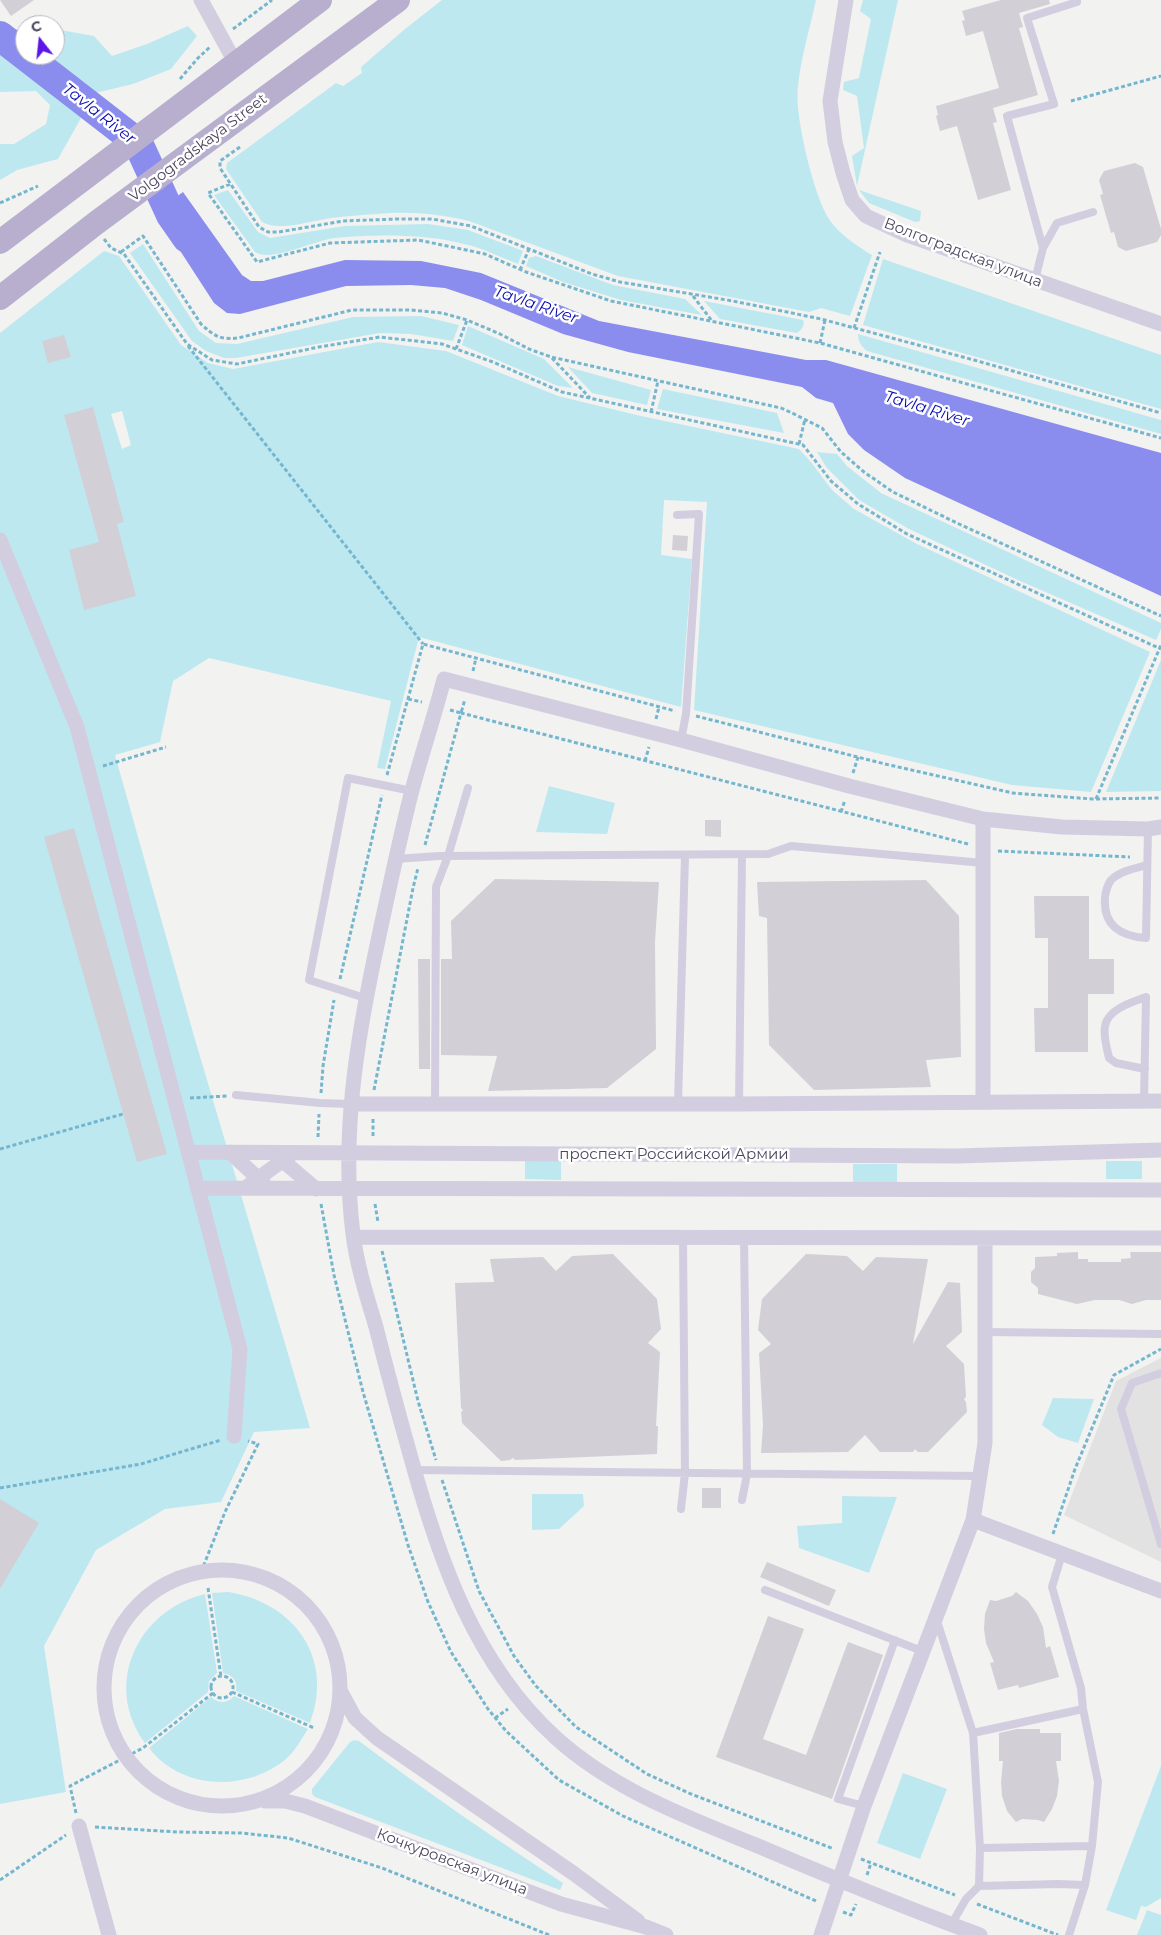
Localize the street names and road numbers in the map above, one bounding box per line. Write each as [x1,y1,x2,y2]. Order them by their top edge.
street label: Volgogradskaya Street [125,90,271,206]
street label: Волгоградская улица [881,214,1045,292]
street label: проспект Российской Армии [559,1146,789,1164]
street label: Кочкуровская улица [374,1825,530,1899]

